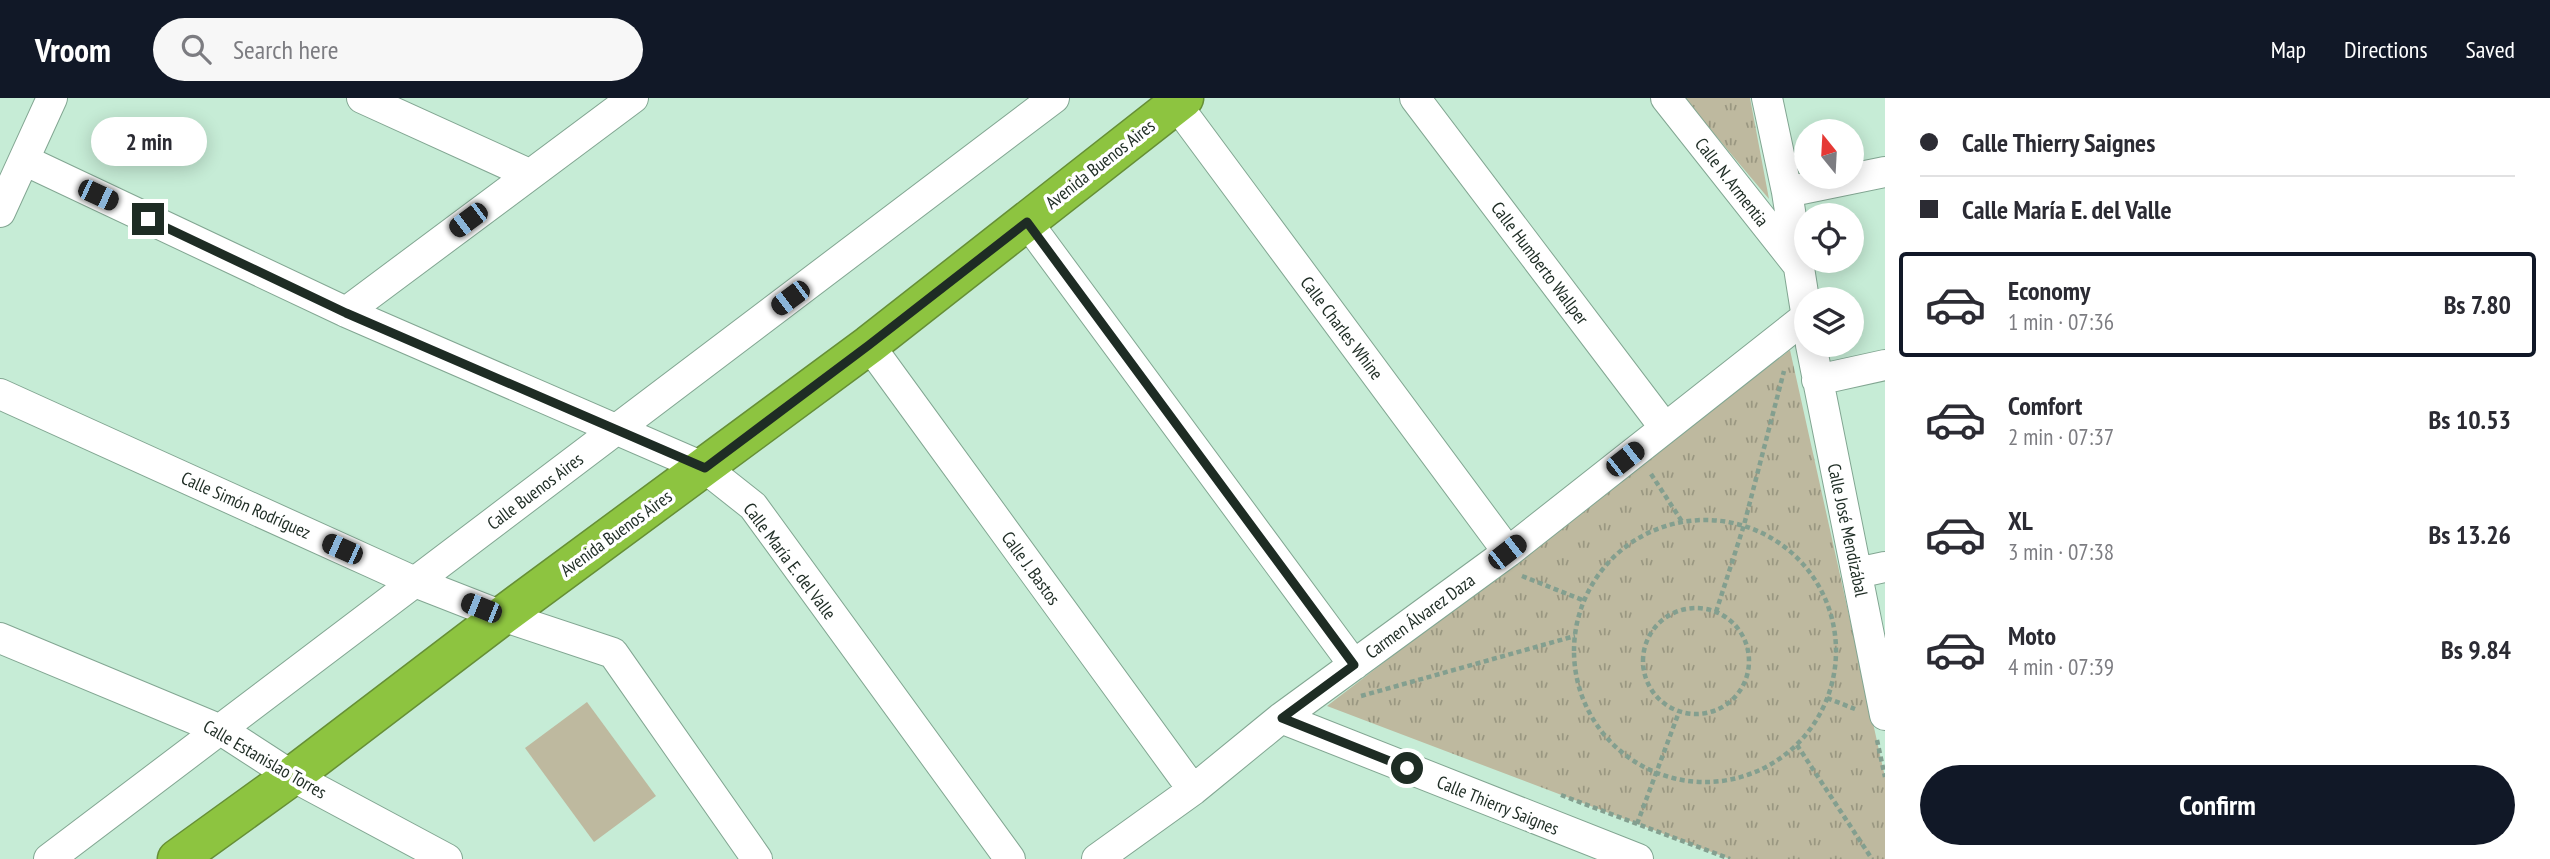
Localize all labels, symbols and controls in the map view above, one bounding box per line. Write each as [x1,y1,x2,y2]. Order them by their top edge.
search box [153,18,643,81]
text: Vroom [35,28,111,71]
icon: search [177,30,215,68]
text: Search here [233,33,339,66]
text: Map [2271,34,2306,65]
text: Directions [2344,34,2428,65]
text: Saved [2466,34,2515,65]
street label: Avenida Buenos Aires [1041,114,1159,214]
callout: 2 min [90,117,206,166]
north arrow [1794,119,1864,189]
map controls [1794,119,1864,357]
text: Calle Thierry Saignes [1962,126,2155,159]
text: 2 min [126,127,172,156]
street label: Calle N. Armentia [1690,133,1774,231]
car [75,177,122,213]
text: Calle María E. del Valle [1962,193,2172,226]
street label: Calle Humberto Wallper [1486,197,1594,329]
car [445,199,492,241]
route end [132,203,164,235]
button: locate [1794,203,1864,273]
street label: Calle Charles Whine [1296,272,1388,384]
icon: car [1924,273,1987,336]
text: Economy [2008,274,2090,307]
car [767,277,814,319]
button: layers [1794,287,1864,357]
text: Bs 7.80 [2444,288,2511,321]
text: 1 min · 07:36 [2008,307,2114,336]
icon: car [1924,388,1987,451]
text: Comfort [2008,389,2082,422]
text: Bs 10.53 [2429,403,2511,436]
text: 2 min · 07:37 [2008,422,2114,451]
car [1602,438,1649,480]
street label: Calle Buenos Aires [482,447,588,535]
street label: Calle José Mendizábal [1823,461,1874,600]
street label: Calle Simón Rodríguez [178,466,314,544]
street label: Avenida Buenos Aires [556,485,676,581]
street label: Calle María E. del Valle [739,498,841,624]
icon: car [1924,503,1987,566]
text: XL [2008,504,2033,537]
text: Bs 13.26 [2429,518,2511,551]
street label: Calle J. Bastos [997,527,1065,609]
car [319,531,366,567]
car [1484,531,1531,573]
text: 3 min · 07:38 [2008,537,2114,566]
street label: Carmen Álvarez Daza [1361,569,1479,663]
car [458,590,505,626]
icon: car [1924,618,1987,681]
text: Moto [2008,619,2056,652]
text: Bs 9.84 [2441,633,2511,666]
text: 4 min · 07:39 [2008,652,2114,681]
street label: Calle Estanislao Torres [199,714,331,804]
route start [1391,752,1423,784]
button: Confirm [1920,765,2515,845]
street label: Calle Thierry Saignes [1434,770,1562,840]

